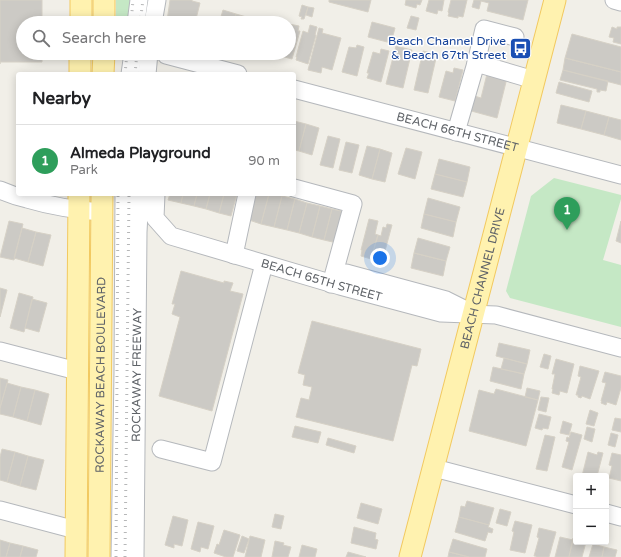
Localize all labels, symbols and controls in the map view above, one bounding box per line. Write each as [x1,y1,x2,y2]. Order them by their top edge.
search box [16,16,296,60]
icon: search [30,27,52,49]
text: Search here [62,29,146,47]
place label: Beach Channel Drive & Beach 67th Street [388,34,506,62]
bus stop icon: Beach Channel Drive & Beach 67th Street [508,35,534,61]
text: Nearby [32,88,91,109]
street label: BEACH 66TH STREET [395,109,520,155]
text: Almeda Playground [70,144,211,162]
text: 1 [41,153,49,169]
text: 90 m [248,153,280,169]
text: Park [70,162,98,178]
pin: 1 [554,197,580,230]
street label: BEACH CHANNEL DRIVE [457,206,508,351]
your location [370,248,390,268]
street label: BEACH 65TH STREET [259,256,384,304]
street label: ROCKAWAY BEACH BOULEVARD [93,277,108,473]
street label: ROCKAWAY FREEWAY [129,308,144,442]
map controls [573,473,609,545]
button: + [573,473,609,509]
button: − [573,509,609,545]

